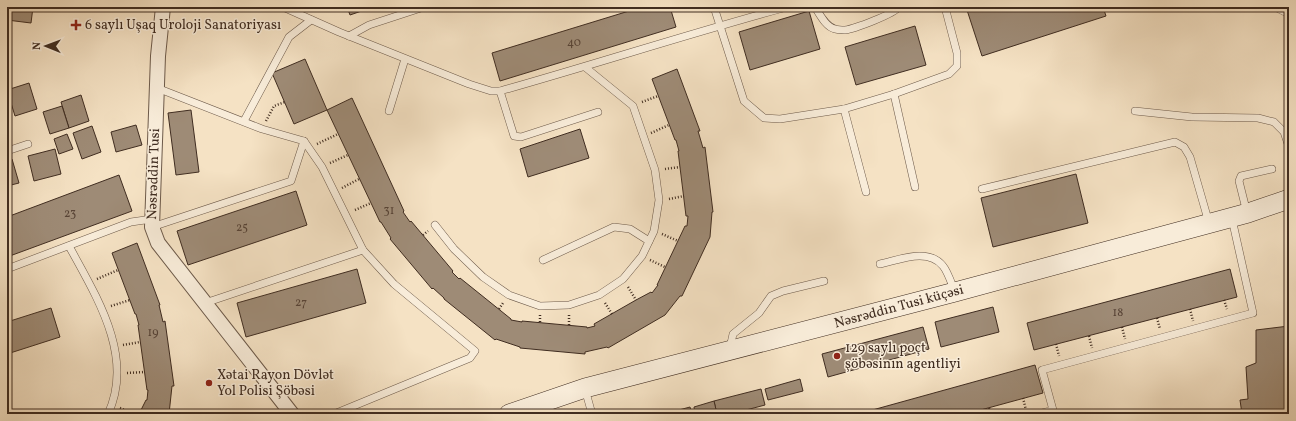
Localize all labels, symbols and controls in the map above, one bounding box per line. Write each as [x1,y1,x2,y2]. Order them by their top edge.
place label: 6 saylı Uşaq Uroloji Sanatoriyası [85,16,281,35]
marker: 6 saylı Uşaq Uroloji Sanatoriyası [70,19,82,31]
north arrow [26,26,66,66]
house number: 40 [567,35,581,51]
text: N [30,42,45,50]
street label: Nəsrəddin Tusi [143,128,165,220]
house number: 31 [384,203,394,219]
house number: 23 [64,206,76,222]
house number: 25 [236,220,248,236]
street label: Nəsrəddin Tusi küçəsi [832,281,966,333]
house number: 27 [295,295,307,311]
house number: 18 [1113,305,1123,321]
house number: 19 [148,325,158,341]
place label: 129 saylı poçt şöbəsinın agentliyi [845,339,961,374]
marker: 129 saylı poçt şöbəsinın agentliyi [832,351,842,361]
place label: Xətai Rayon Dövlət Yol Polisi Şöbəsi [217,366,334,401]
marker: Xətai Rayon Dövlət Yol Polisi Şöbəsi [204,378,214,388]

